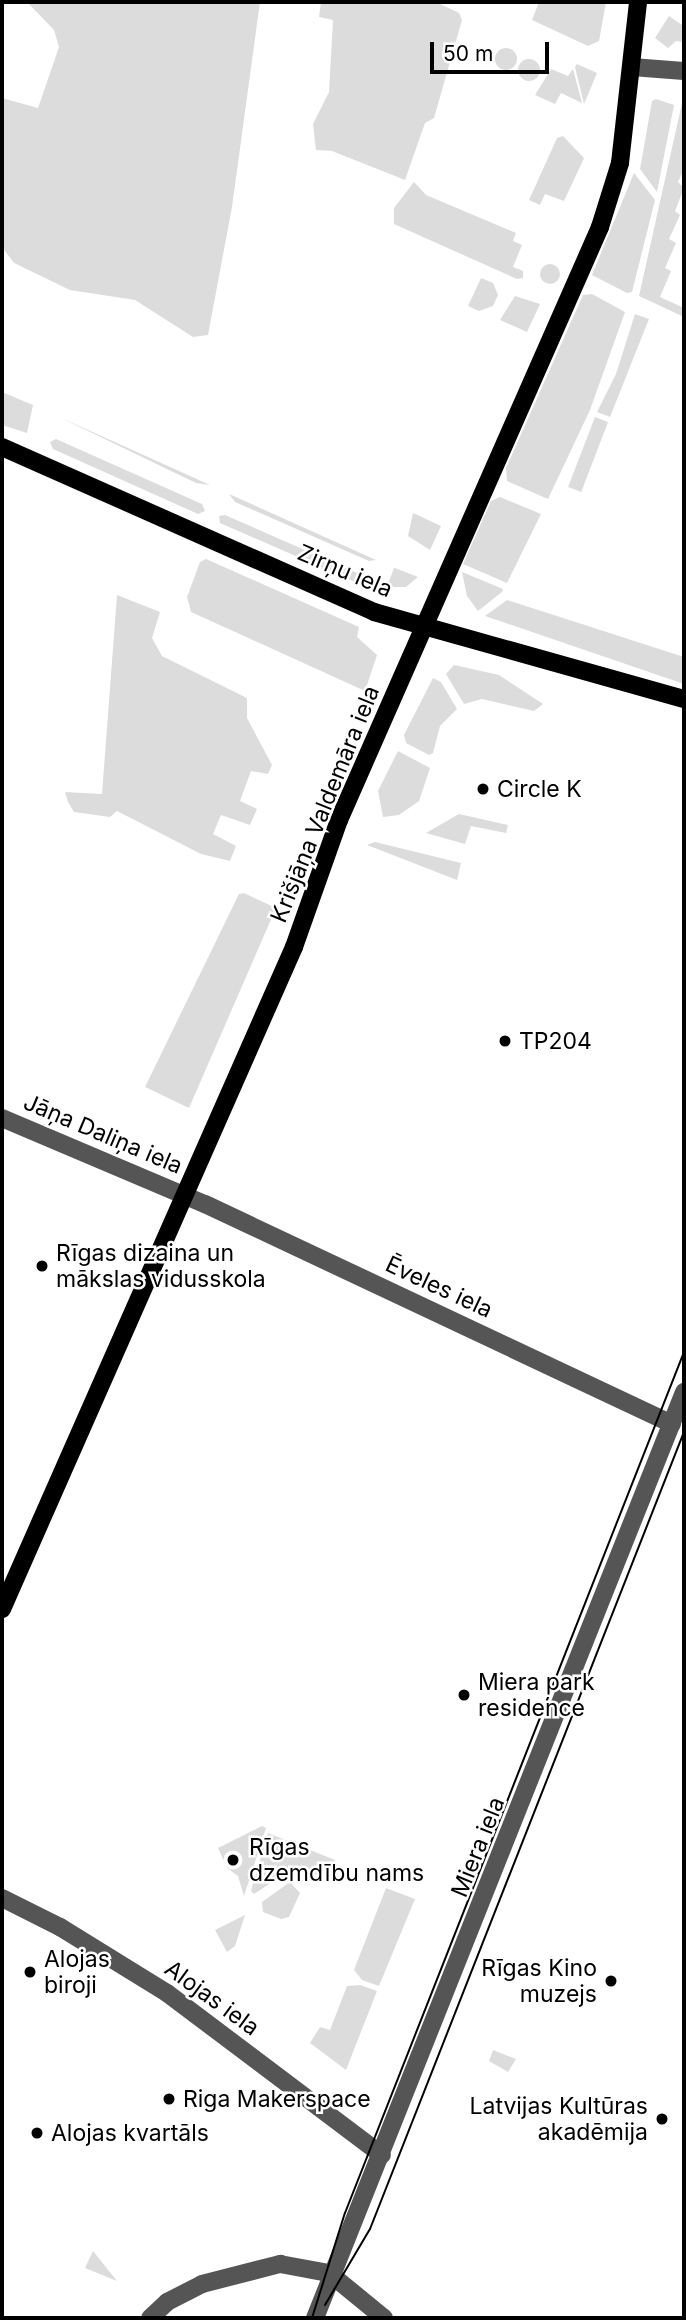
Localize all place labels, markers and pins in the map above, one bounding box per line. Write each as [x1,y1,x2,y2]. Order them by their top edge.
place label: Circle K [497,775,582,803]
marker: Circle K [475,781,491,797]
place label: TP204 [519,1027,592,1055]
marker: TP204 [497,1033,513,1049]
place label: Rīgas dizaina un mākslas vidusskola [56,1239,266,1293]
marker: Rīgas dizaina un mākslas vidusskola [34,1258,50,1274]
place label: Miera park residence [478,1668,595,1722]
marker: Miera park residence [456,1687,472,1703]
place label: Rīgas dzemdību nams [249,1833,424,1887]
marker: Rīgas dzemdību nams [223,1850,243,1870]
place label: Alojas biroji [44,1945,110,1999]
place label: Rīgas Kino muzejs [481,1954,597,2008]
marker: Alojas biroji [22,1964,38,1980]
marker: Rīgas Kino muzejs [603,1973,619,1989]
place label: Riga Makerspace [183,2085,371,2113]
marker: Riga Makerspace [161,2091,177,2107]
place label: Latvijas Kultūras akadēmija [469,2092,648,2146]
marker: Latvijas Kultūras akadēmija [654,2111,670,2127]
place label: Alojas kvartāls [51,2119,209,2147]
marker: Alojas kvartāls [29,2125,45,2141]

